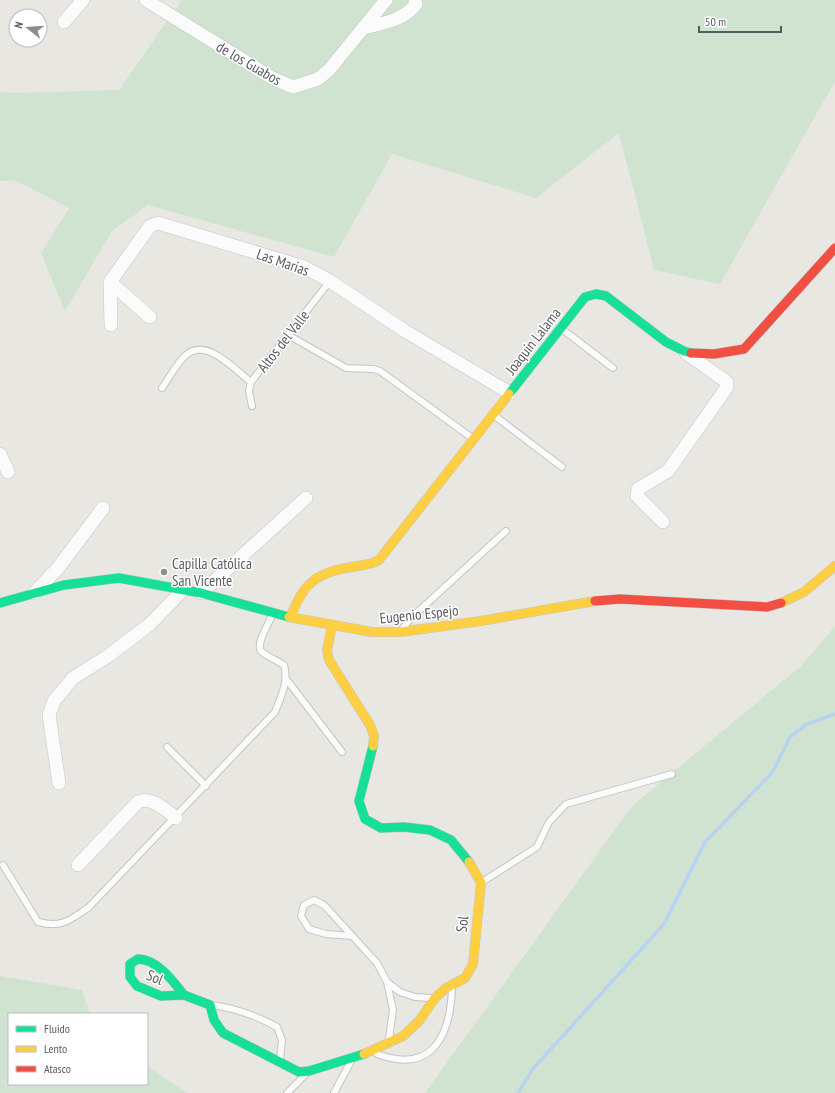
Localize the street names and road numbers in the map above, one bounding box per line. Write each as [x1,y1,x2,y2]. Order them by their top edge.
street label: de los Guabos [213,37,285,89]
street label: Las Marias [254,244,312,280]
street label: Joaquín Lalama [500,304,565,379]
street label: Altos del Valle [253,306,313,376]
street label: Eugenio Espejo [379,600,459,628]
street label: Sol [452,914,472,933]
street label: Sol [144,965,167,989]

